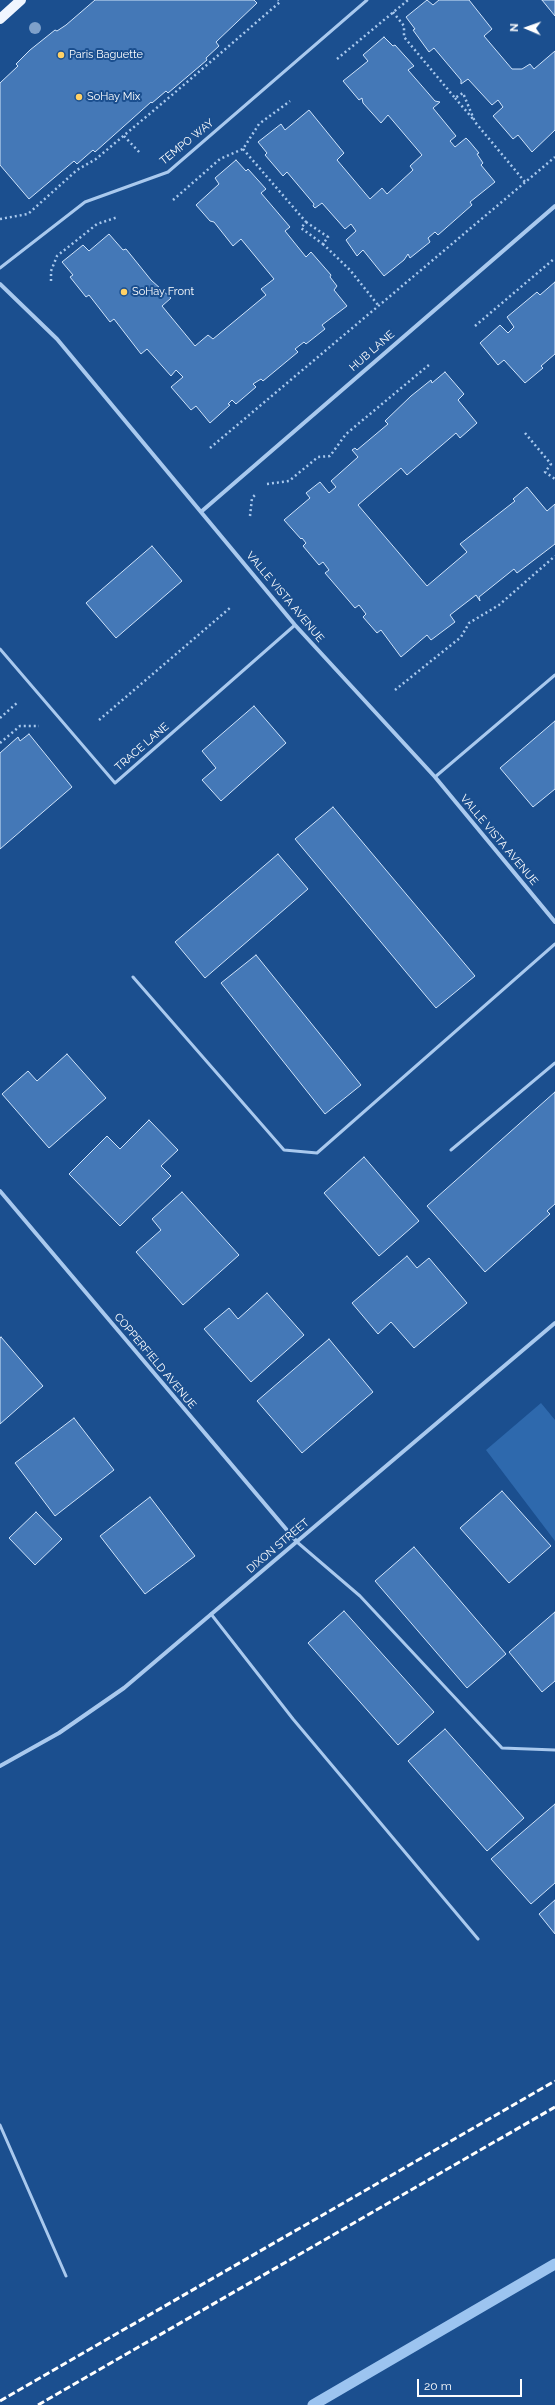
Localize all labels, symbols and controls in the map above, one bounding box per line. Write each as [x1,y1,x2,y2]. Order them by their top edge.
north arrow [507,8,547,48]
text: N [508,23,521,32]
place label: Paris Baguette [69,48,143,62]
marker: Paris Baguette [56,50,66,60]
place label: SoHay Mix [87,90,140,104]
marker: SoHay Mix [74,92,84,102]
street label: TEMPO WAY [157,116,217,168]
place label: SoHay Front [132,285,194,299]
marker: SoHay Front [119,287,129,297]
street label: HUB LANE [347,328,397,374]
street label: VALLE VISTA AVENUE [243,549,327,645]
street label: TRACE LANE [112,720,172,774]
street label: VALLE VISTA AVENUE [457,792,541,888]
street label: COPPERFIELD AVENUE [111,1311,199,1411]
street label: DIXON STREET [244,1516,312,1576]
scale bar [419,2371,524,2397]
text: 20 m [424,2379,452,2393]

